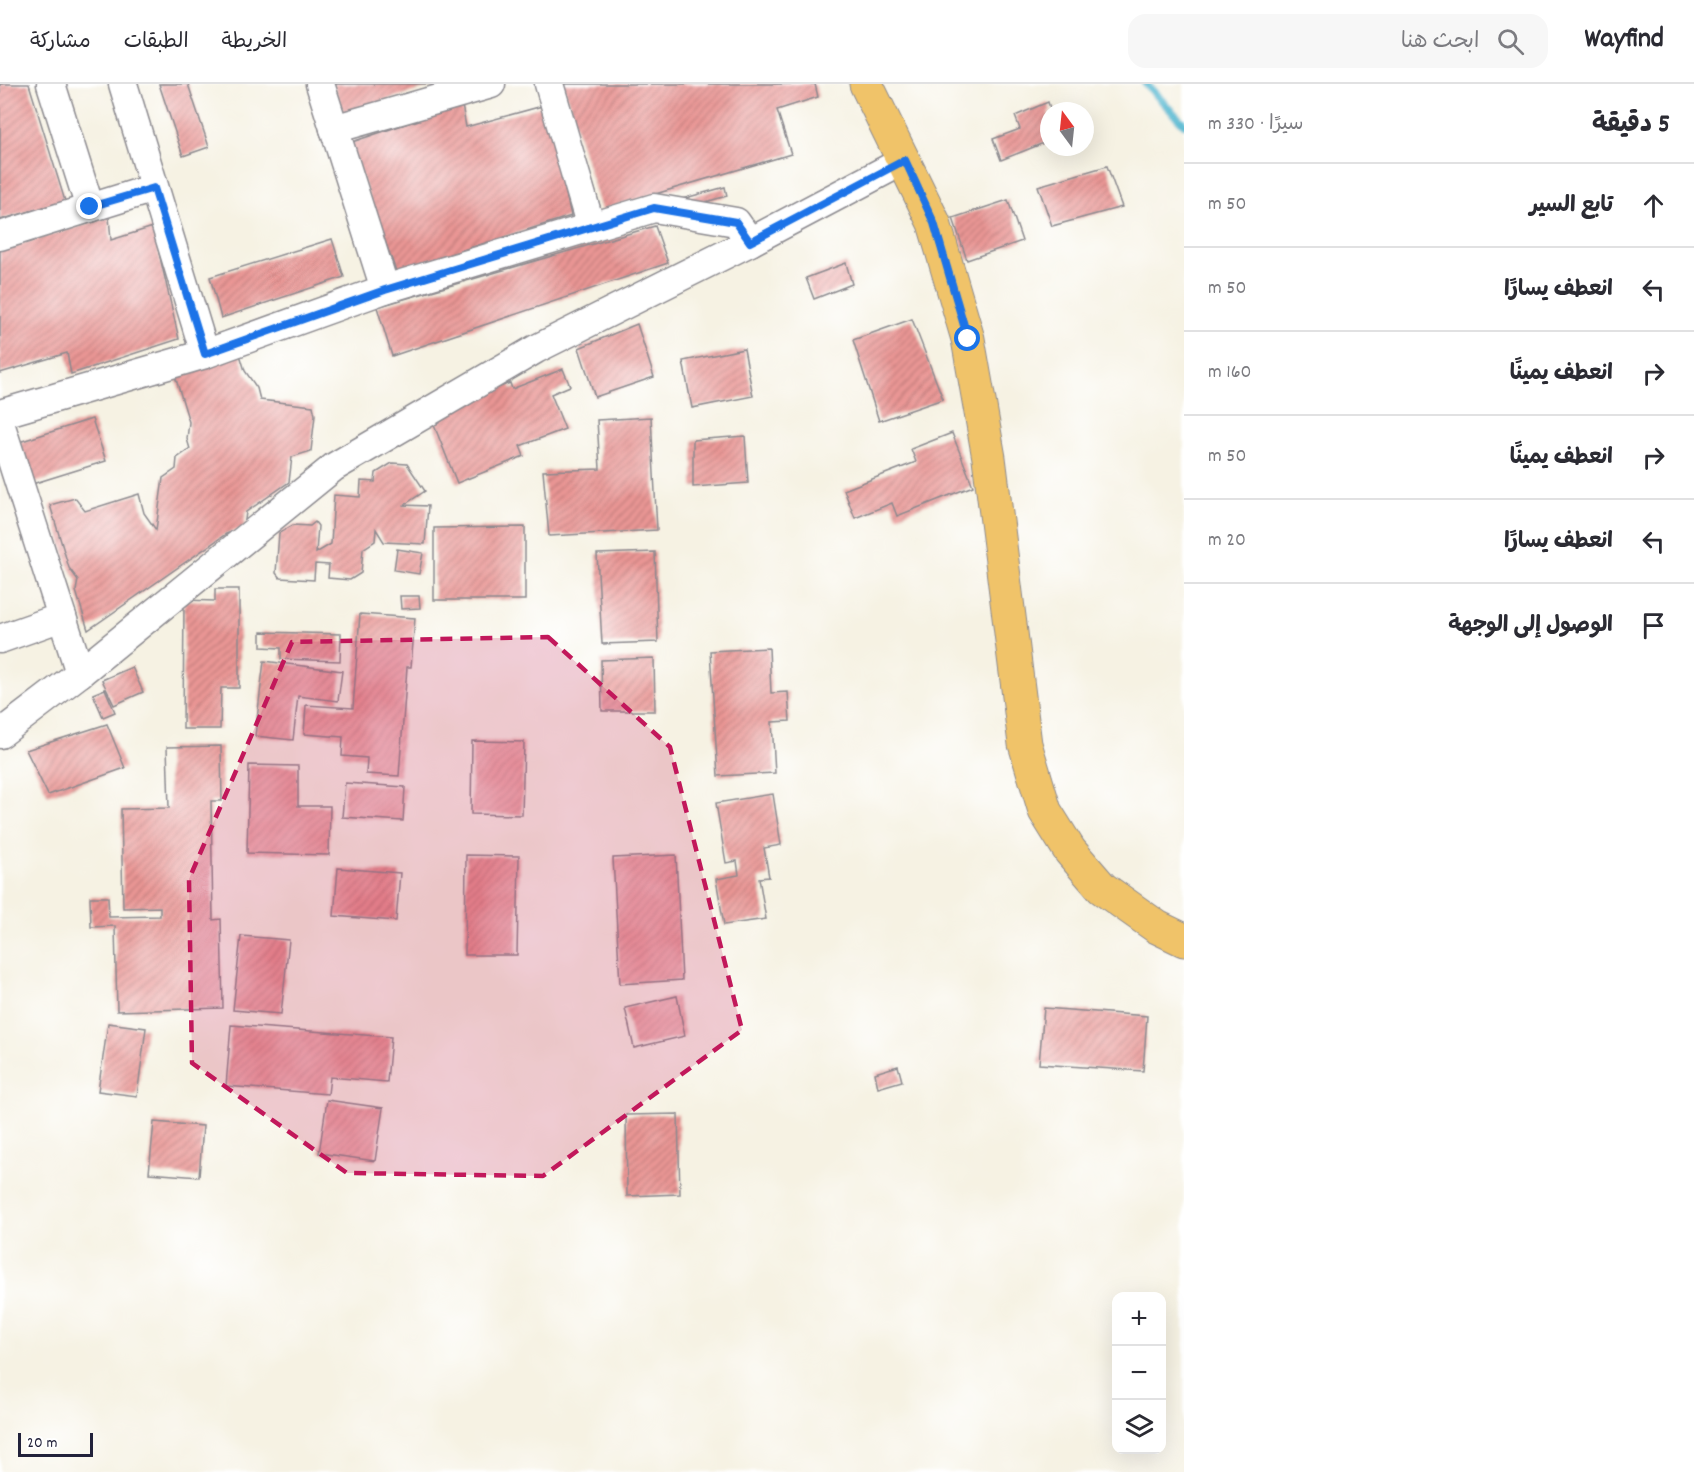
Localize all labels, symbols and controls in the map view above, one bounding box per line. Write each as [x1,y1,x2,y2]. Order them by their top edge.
search box [1128,14,1548,68]
text: Wayfind [1584,21,1664,61]
icon: search [1494,25,1527,58]
text: ابحث هنا [1401,27,1479,58]
text: مشاركة [30,28,91,58]
text: الطبقات [124,28,189,58]
text: الخريطة [222,28,287,58]
north arrow [1040,102,1094,156]
text: 5 دقيقة [1592,107,1670,144]
text: سيرًا · 330 m [1208,111,1304,139]
icon: ahead [1637,189,1670,222]
text: 50 m [1208,191,1247,219]
text: تابع السير [1530,191,1613,222]
route end [76,193,102,219]
icon: left [1637,273,1670,306]
text: 50 m [1208,275,1247,303]
text: انعطف يسارًا [1504,275,1613,306]
route start [954,325,980,351]
icon: right [1637,357,1670,390]
text: 160 m [1208,359,1251,387]
text: انعطف يمينًا [1510,359,1613,390]
icon: right [1637,441,1670,474]
text: 50 m [1208,443,1247,471]
text: انعطف يمينًا [1510,443,1613,474]
icon: left [1637,525,1670,558]
text: 20 m [1208,527,1246,555]
text: انعطف يسارًا [1504,527,1613,558]
icon: arrive [1637,609,1670,642]
text: الوصول إلى الوجهة [1448,611,1613,642]
map controls [1112,1292,1166,1454]
button: + [1112,1292,1166,1346]
button: − [1112,1346,1166,1400]
button: layers [1112,1400,1166,1454]
scale bar [18,1430,93,1458]
text: 20 m [27,1432,57,1455]

